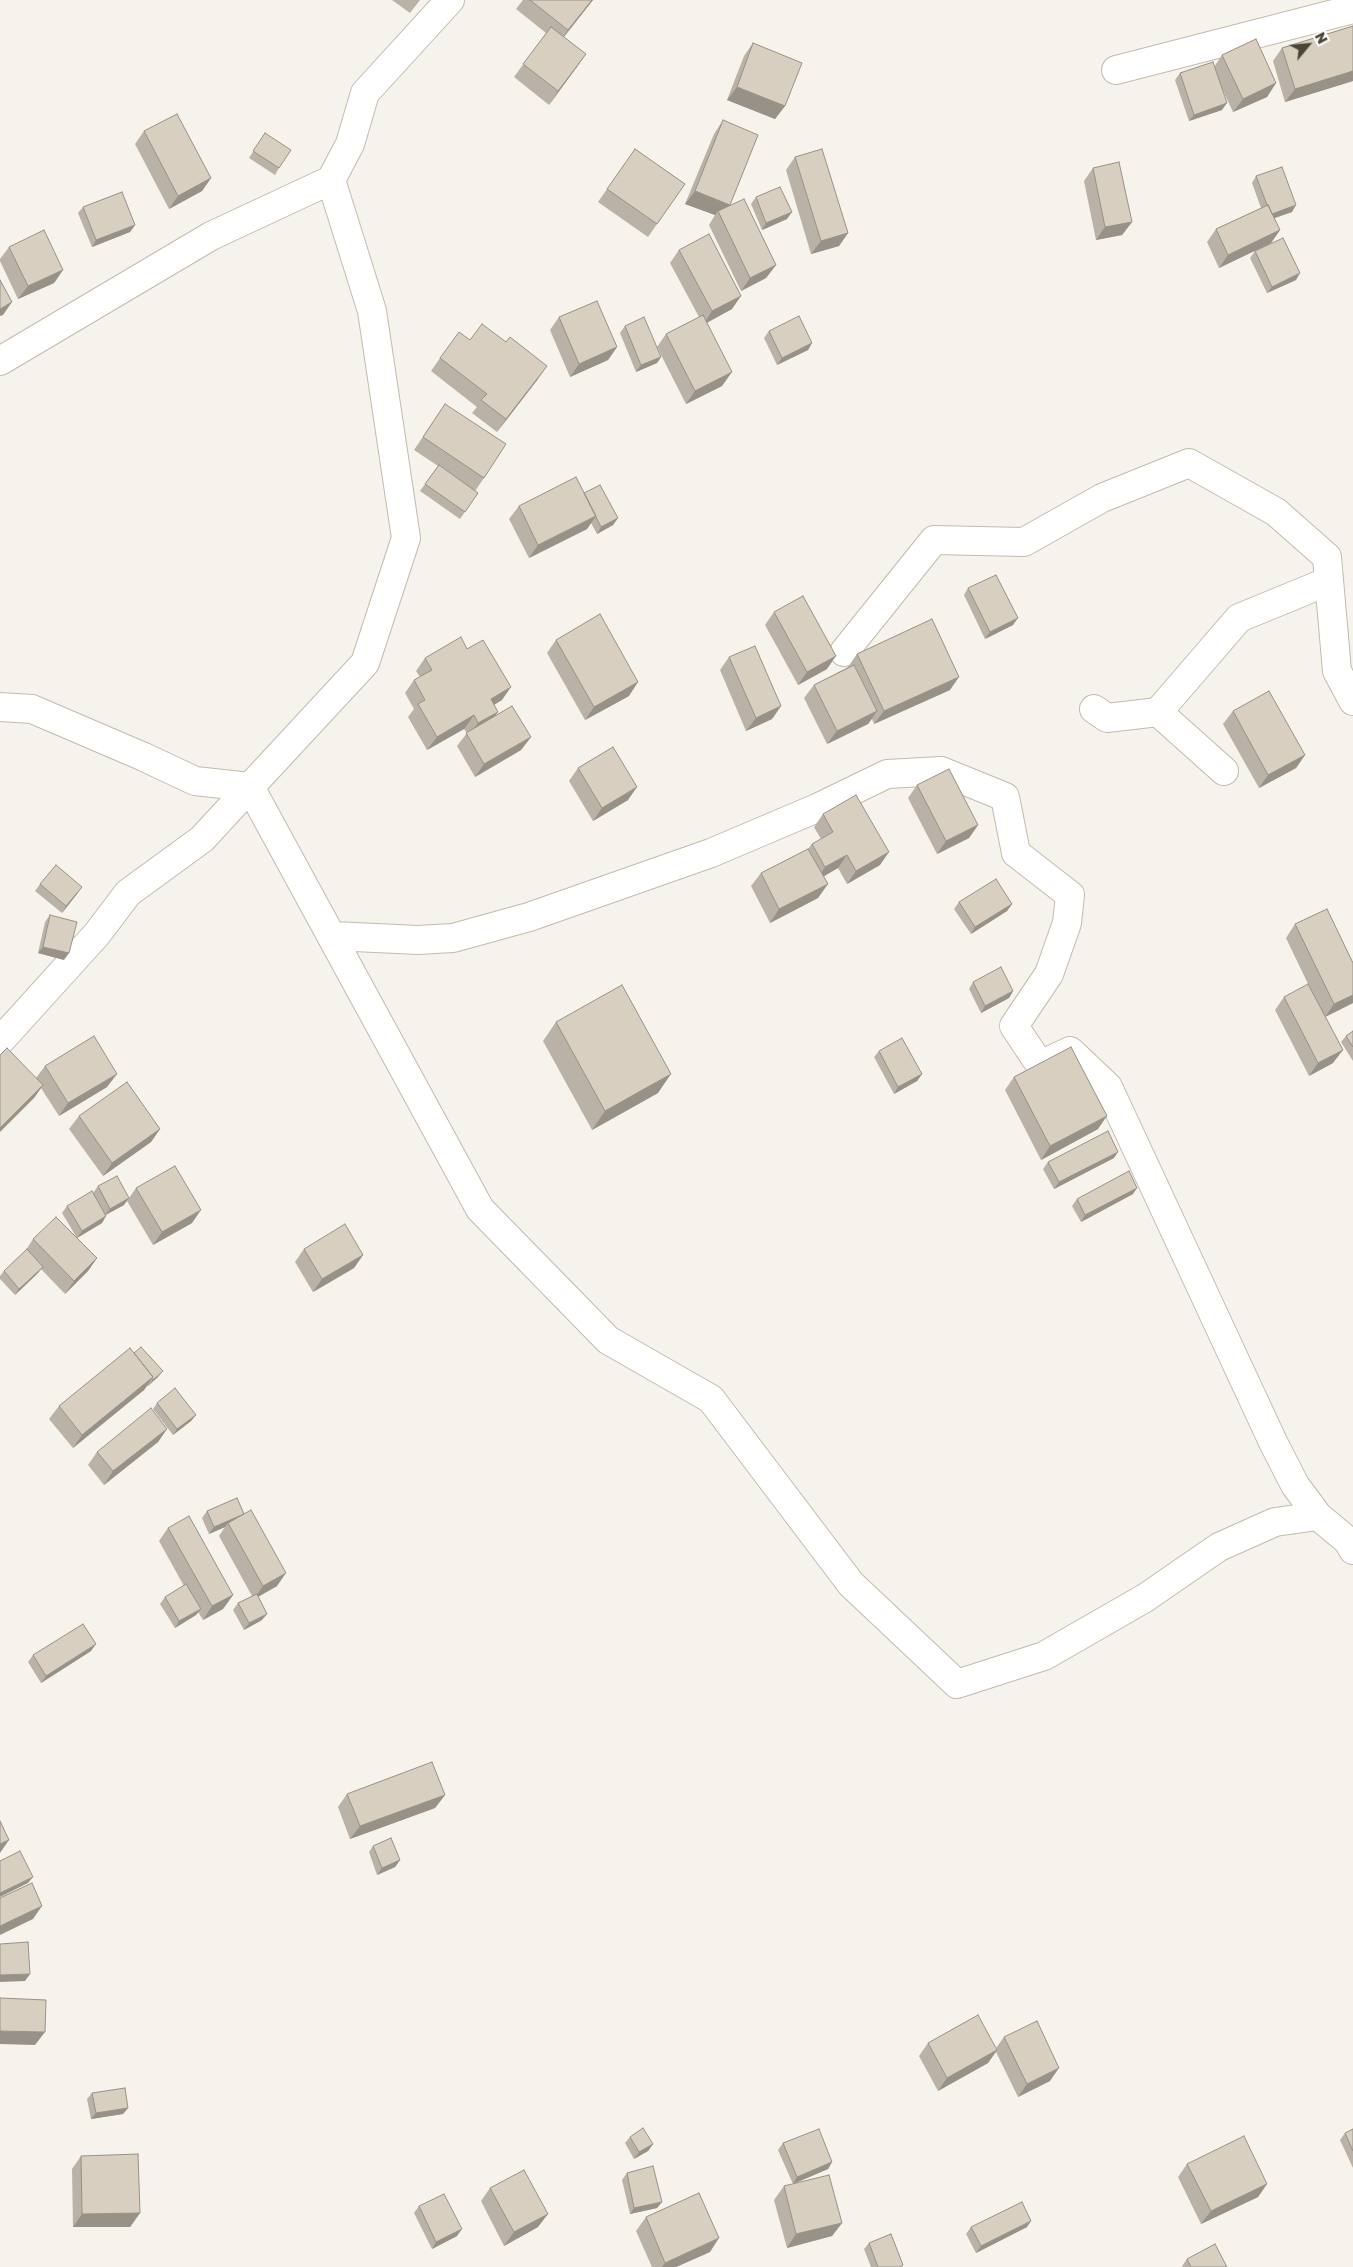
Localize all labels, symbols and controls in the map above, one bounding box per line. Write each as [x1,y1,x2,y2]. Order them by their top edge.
north arrow [1283,20,1333,70]
text: N [1312,29,1332,46]

